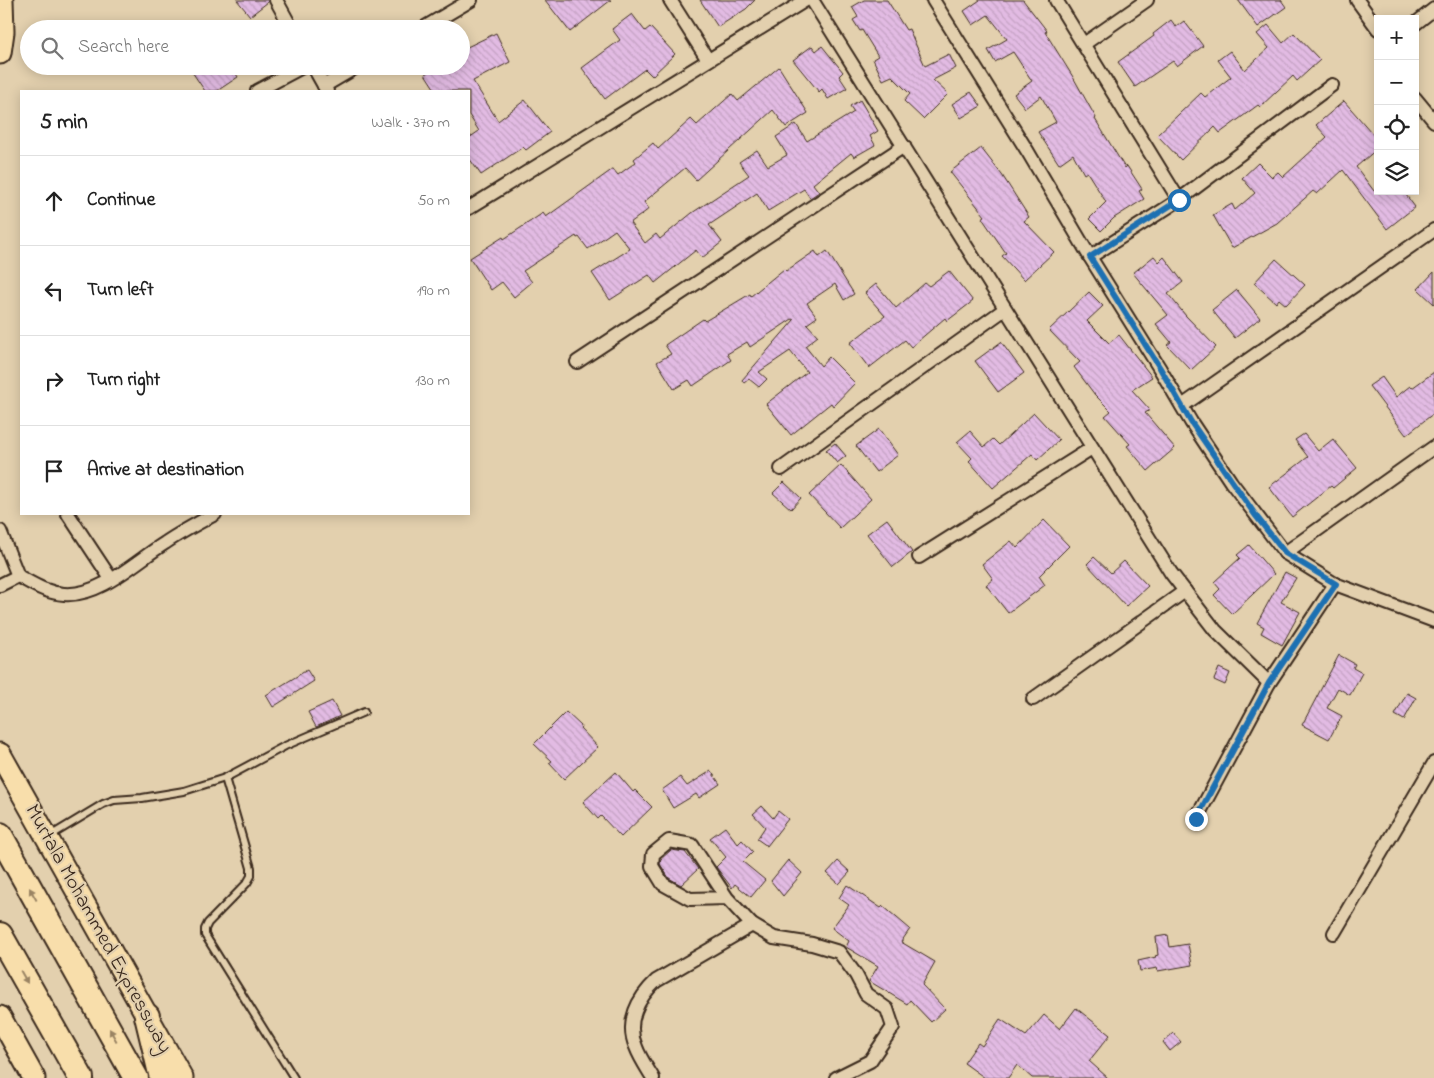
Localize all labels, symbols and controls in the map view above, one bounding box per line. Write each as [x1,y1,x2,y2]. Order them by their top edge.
map controls [1374,15,1419,195]
button: + [1374,15,1419,60]
search box [20,20,470,75]
icon: search [38,34,66,62]
text: Search here [78,34,169,61]
button: − [1374,60,1419,105]
button: locate [1374,105,1419,150]
text: 5 min [40,108,88,138]
text: Walk · 370 m [371,111,450,135]
button: layers [1374,150,1419,195]
icon: ahead [40,187,68,215]
text: Continue [87,187,155,214]
text: 50 m [418,189,450,213]
route start [1168,189,1191,212]
icon: left [40,277,68,305]
text: Turn left [87,277,154,304]
text: 190 m [417,279,450,303]
icon: right [40,367,68,395]
text: Turn right [87,367,160,394]
text: 130 m [415,369,450,393]
icon: arrive [40,457,68,485]
text: Arrive at destination [87,457,244,484]
street label: Murtala Mohammed Expressway [15,799,179,1060]
route end [1185,808,1208,831]
one-way arrow [29,886,37,901]
one-way arrow [20,970,28,984]
one-way arrow [108,1029,117,1042]

